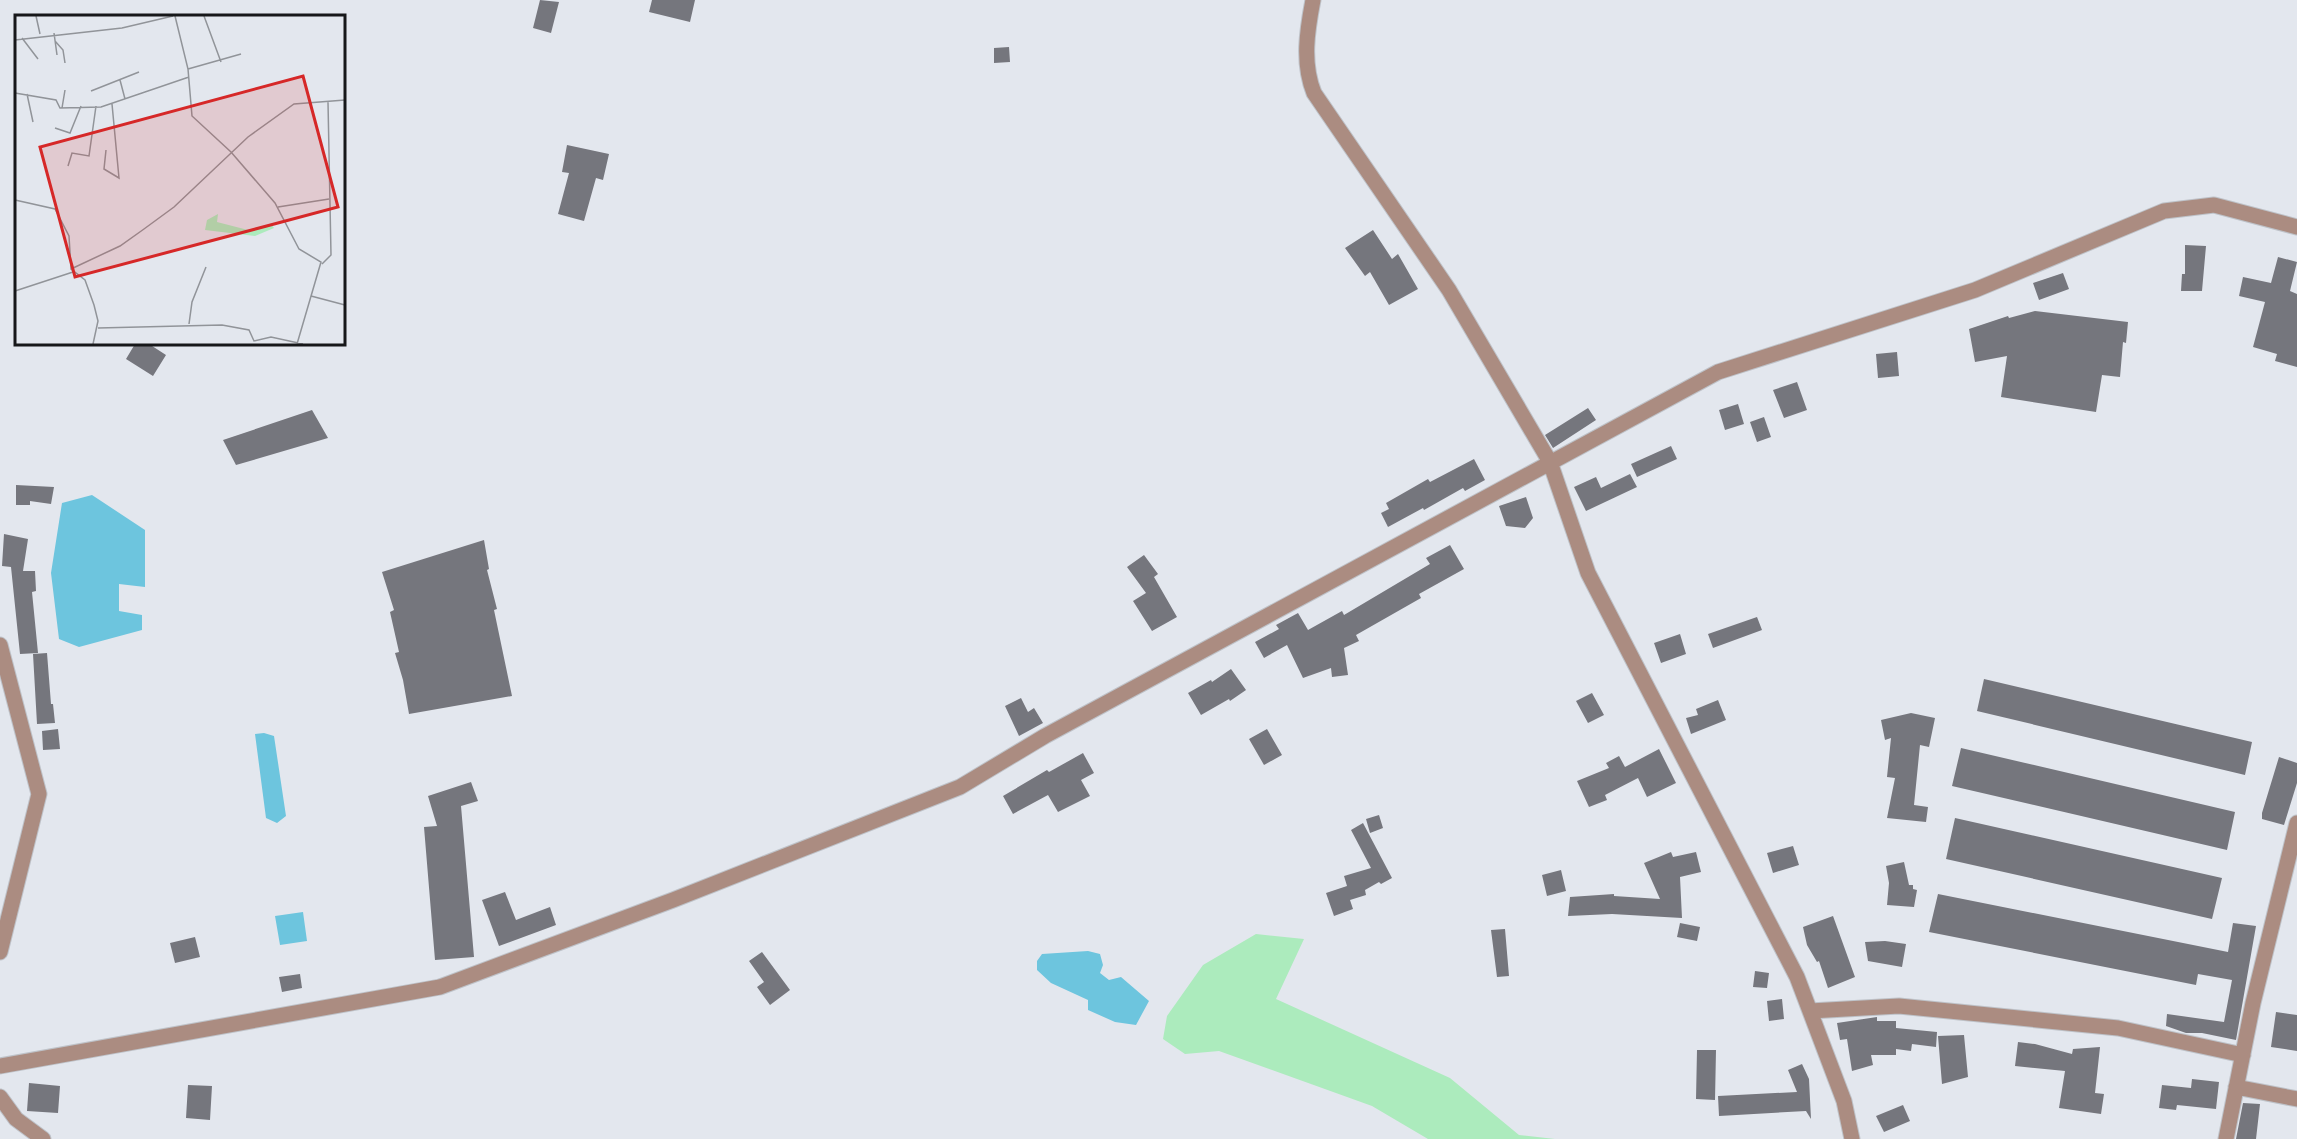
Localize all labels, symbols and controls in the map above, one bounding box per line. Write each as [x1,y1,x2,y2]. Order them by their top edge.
inset map [15,15,345,345]

